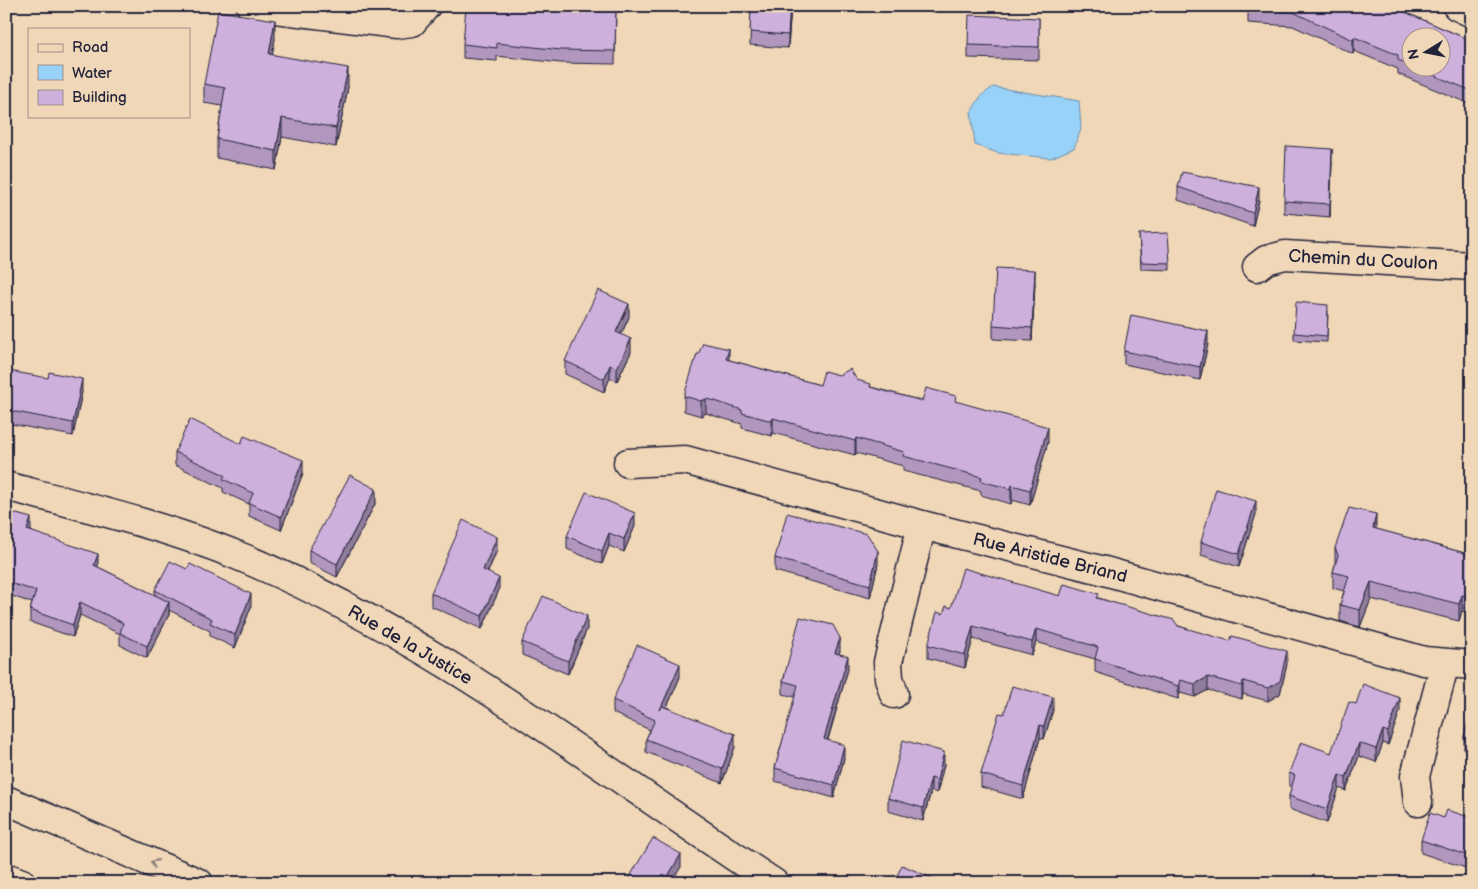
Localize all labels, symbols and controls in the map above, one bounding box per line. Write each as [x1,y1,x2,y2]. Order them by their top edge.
legend [28,28,190,118]
north arrow [1400,28,1450,78]
text: Road [72,38,108,57]
text: N [1404,48,1423,61]
text: Water [72,64,112,83]
text: Building [72,88,127,107]
street label: Chemin du Coulon [1288,246,1438,274]
street label: Rue Aristide Briand [971,529,1129,587]
street label: Rue de la Justice [344,601,476,689]
one-way arrow [150,859,159,870]

